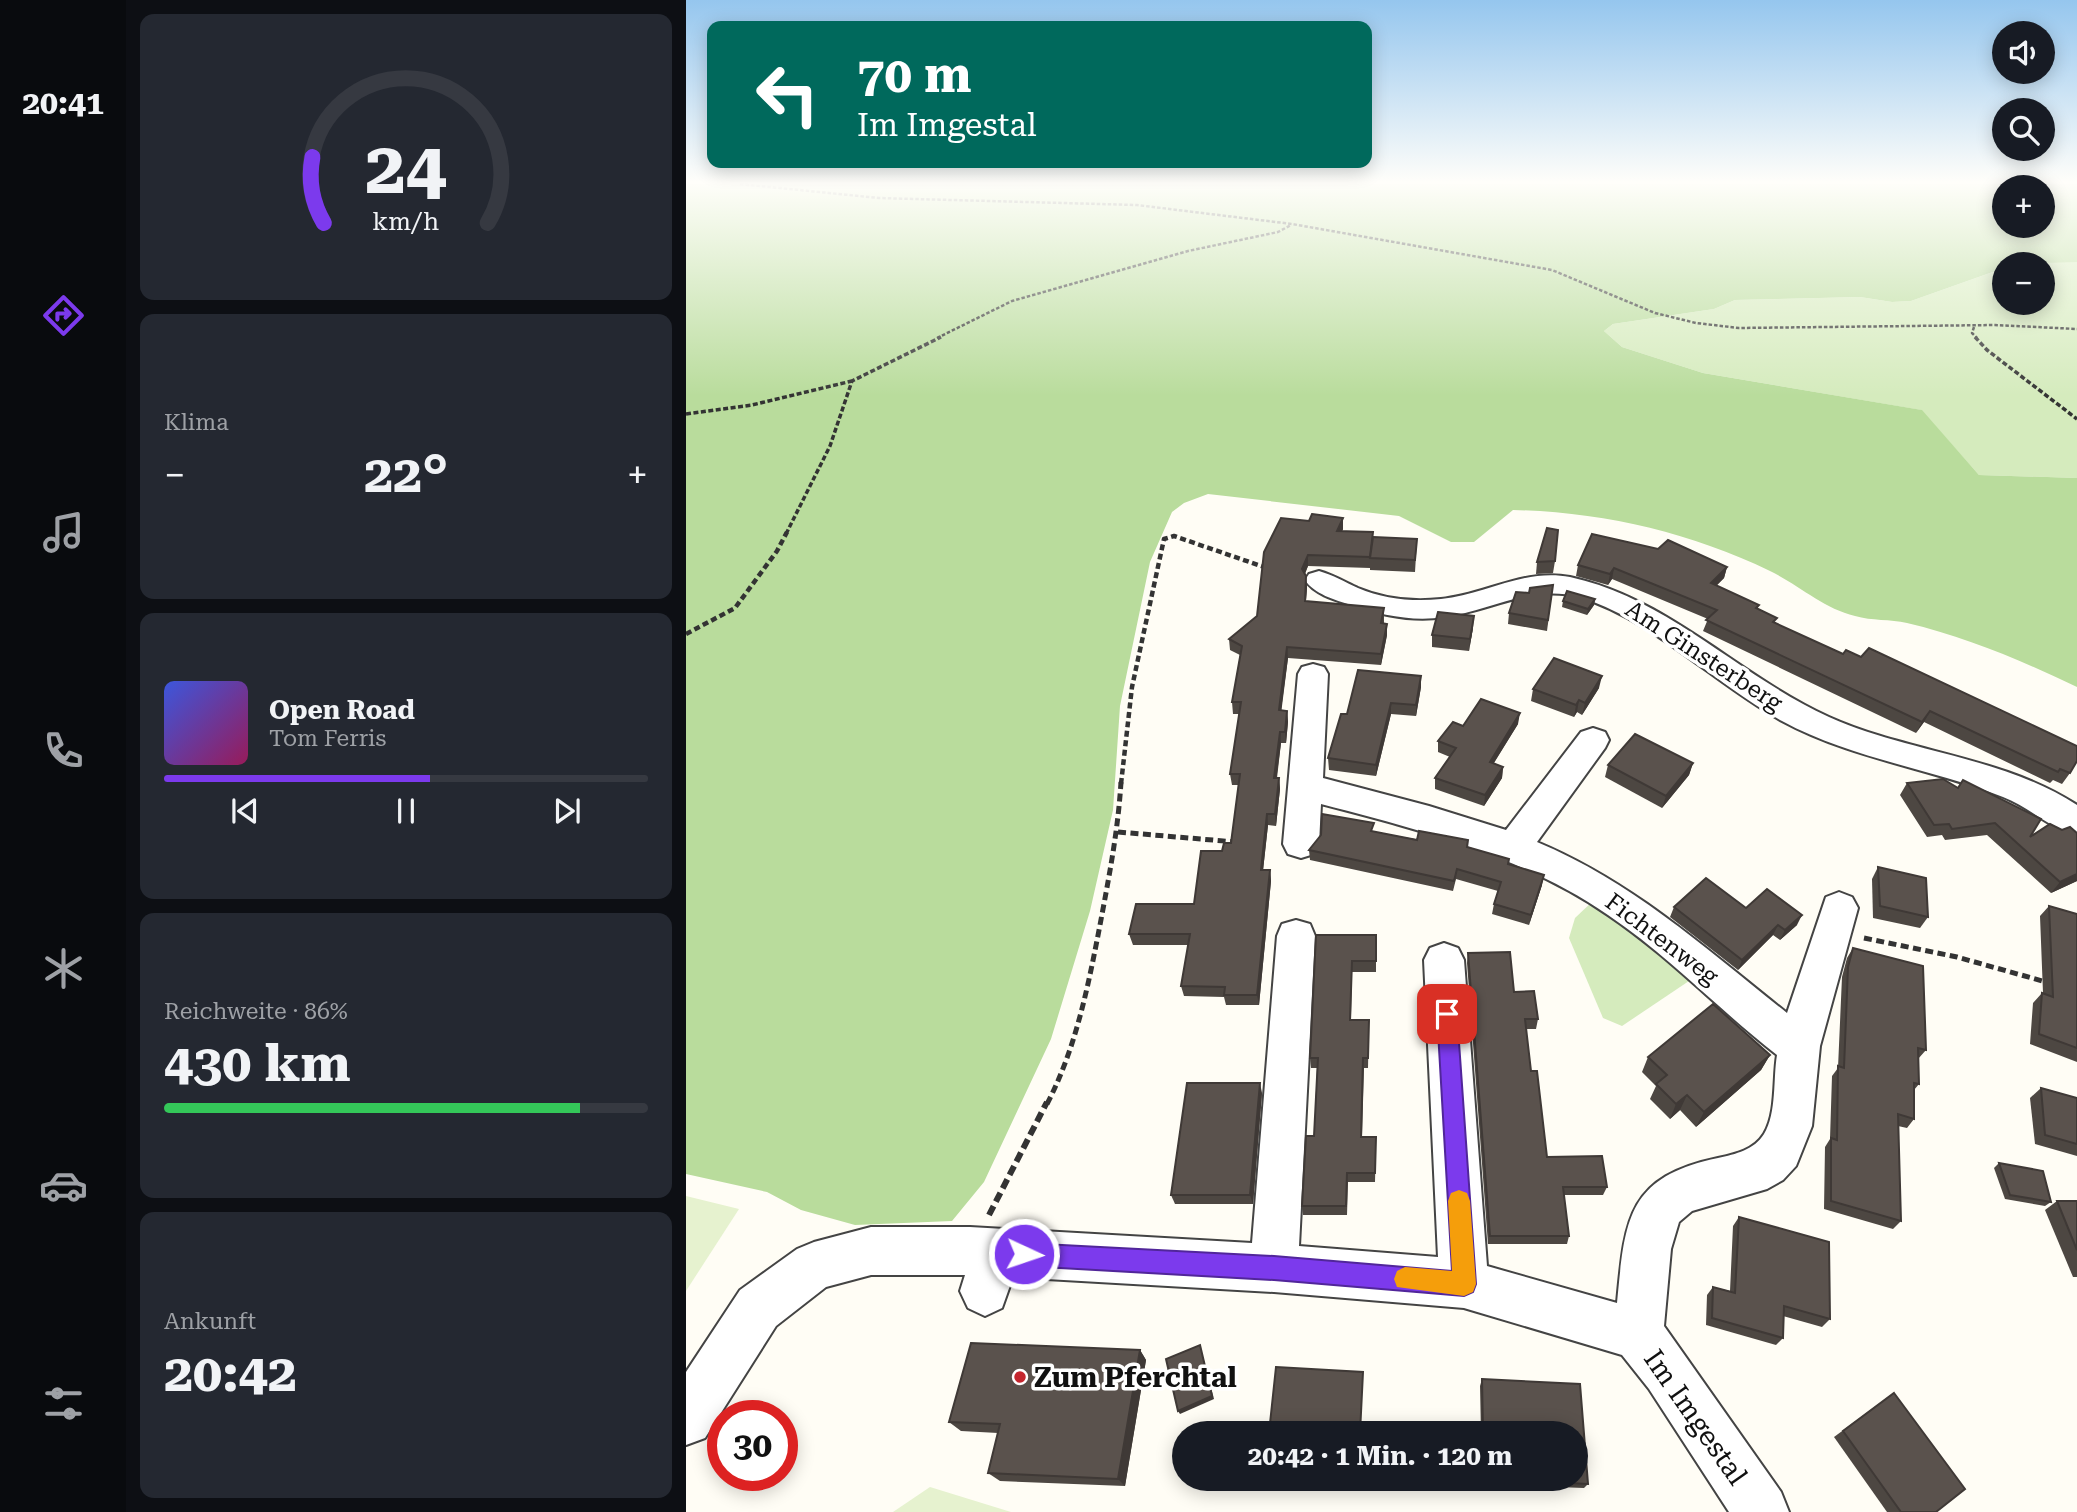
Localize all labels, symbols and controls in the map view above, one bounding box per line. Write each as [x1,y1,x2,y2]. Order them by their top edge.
map controls [1992,21,2055,315]
button: sound [1992,21,2055,84]
text: 70 m [857,47,972,104]
icon: left [742,49,833,140]
text: 20:41 [22,84,104,122]
button: search [1992,98,2055,161]
text: Im Imgestal [857,106,1037,144]
text: 24 [365,126,447,211]
button: + [1992,175,2055,238]
text: km/h [373,207,439,236]
button: − [1992,252,2055,315]
icon: directions [39,291,88,340]
text: Klima [164,409,229,436]
text: 22° [364,444,448,505]
text: − [164,453,185,497]
text: + [627,453,648,497]
icon: music [39,508,88,557]
street label: Am Ginsterberg [1620,595,1788,717]
text: Open Road [269,695,415,725]
text: Tom Ferris [269,725,386,752]
icon: phone [39,726,88,775]
icon: previous [226,792,264,830]
icon: pause [387,792,425,830]
icon: next [548,792,586,830]
street label: Fichtenweg [1600,887,1724,991]
icon: climate [39,944,88,993]
pin [1417,984,1477,1044]
icon: arrive [1428,995,1466,1033]
text: Reichweite · 86% [164,998,348,1025]
text: 430 km [164,1033,351,1094]
icon: car [39,1161,88,1210]
position arrow [987,1217,1061,1291]
text: Ankunft [164,1308,256,1335]
text: 20:42 [164,1343,297,1404]
street label: Im Imgestal [1637,1343,1754,1491]
place label: Zum Pferchtal [1034,1361,1237,1394]
marker: Zum Pferchtal [1012,1369,1028,1385]
icon: filters [39,1379,88,1428]
speed limit sign: 30 [707,1400,798,1491]
text: 20:42 · 1 Min. · 120 m [1248,1441,1512,1471]

